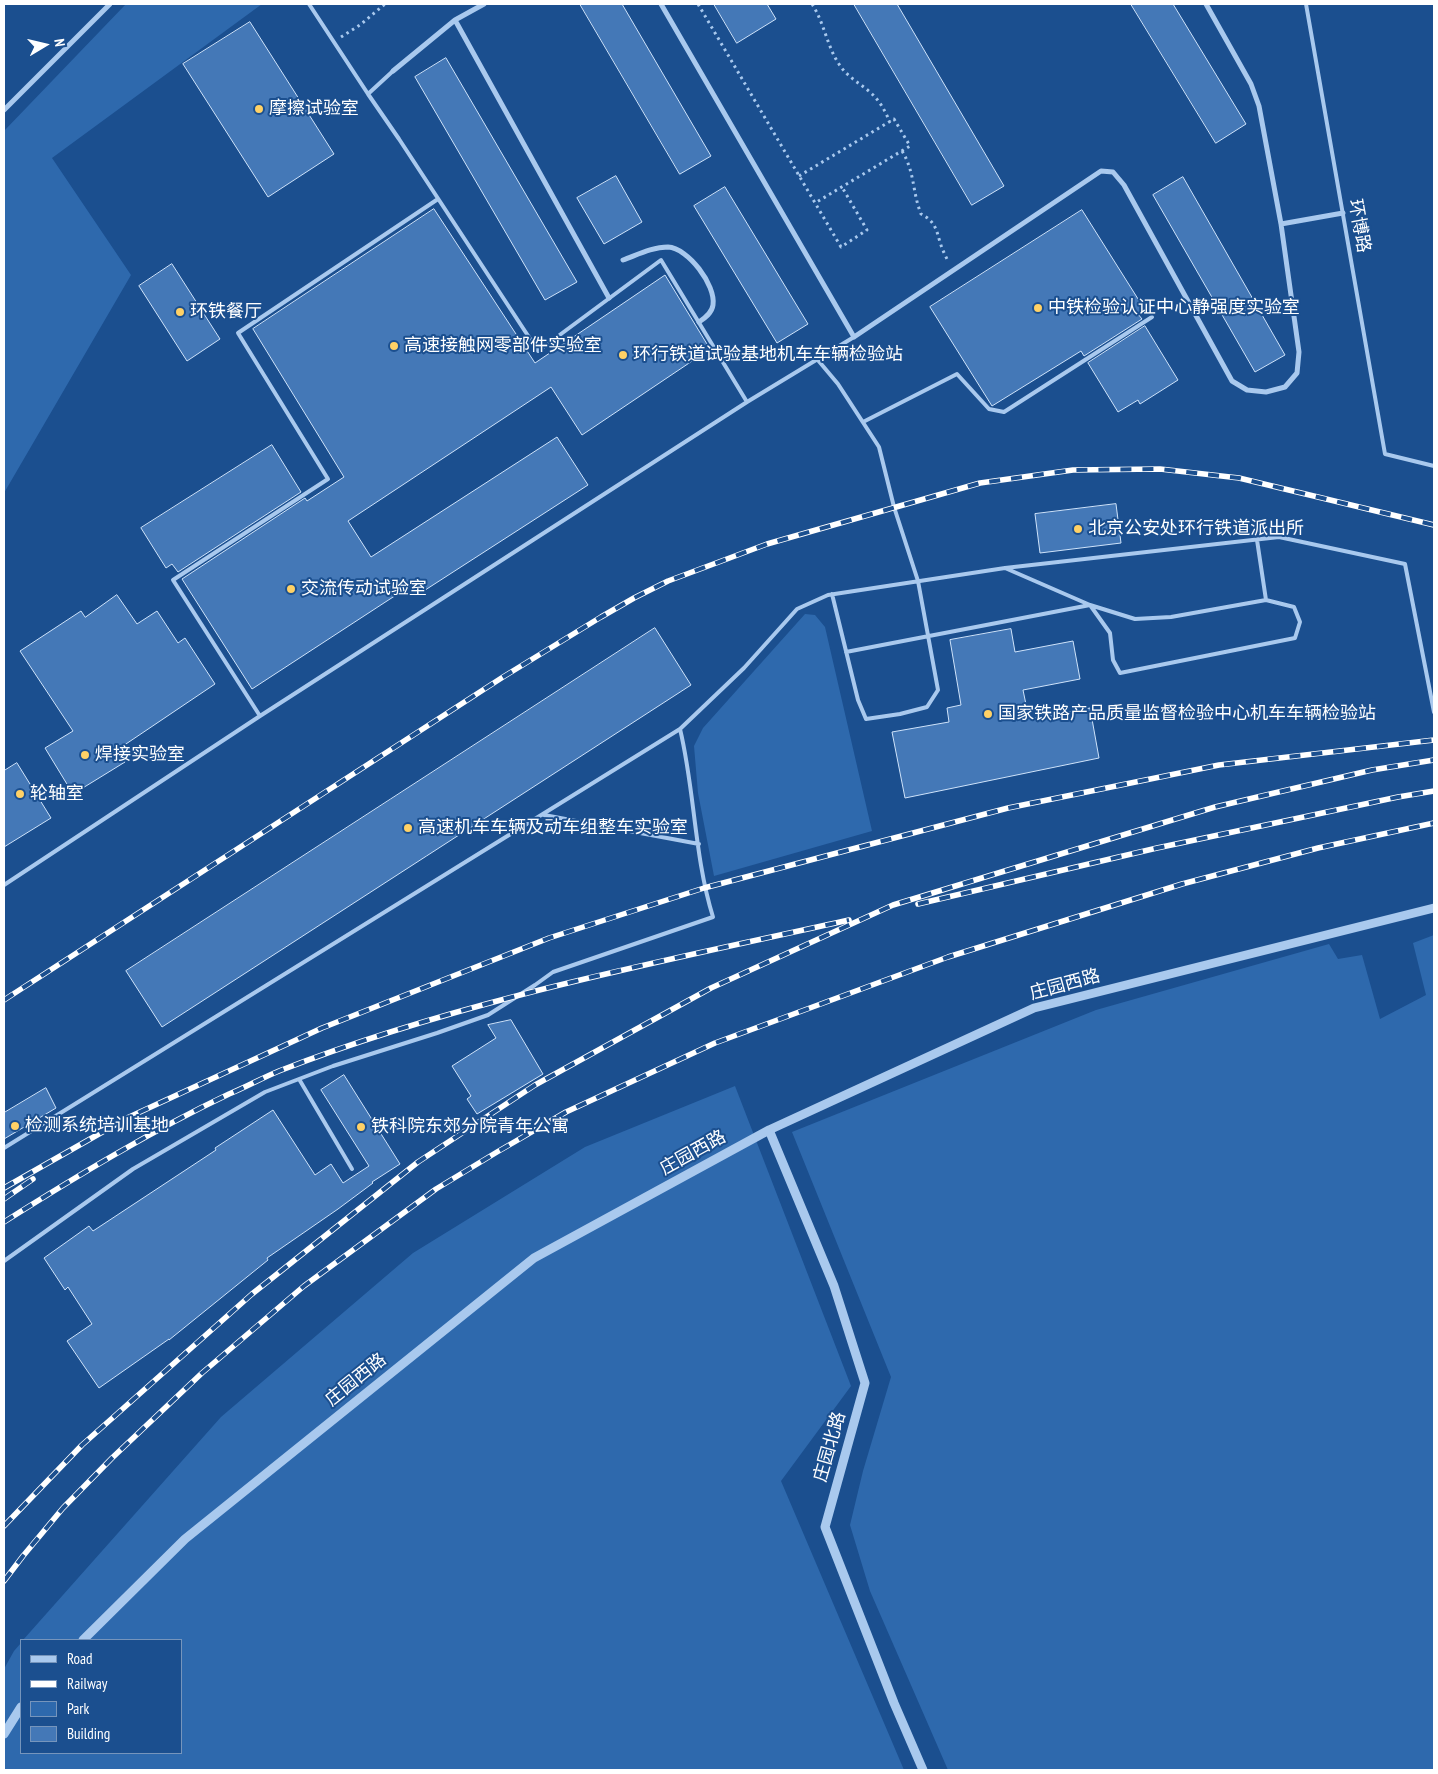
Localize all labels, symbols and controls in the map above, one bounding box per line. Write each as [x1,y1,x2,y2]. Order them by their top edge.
north arrow [20,20,70,70]
text: N [50,38,69,48]
place label: 摩擦试验室 [269,98,359,120]
marker: 摩擦试验室 [253,103,265,115]
street label: 环博路 [1344,198,1374,254]
place label: 中铁检验认证中心静强度实验室 [1048,297,1300,319]
place label: 环铁餐厅 [190,301,262,323]
marker: 中铁检验认证中心静强度实验室 [1032,302,1044,314]
marker: 环铁餐厅 [174,306,186,318]
place label: 高速接触网零部件实验室 [404,335,602,357]
marker: 高速接触网零部件实验室 [388,340,400,352]
place label: 环行铁道试验基地机车车辆检验站 [633,344,903,366]
marker: 环行铁道试验基地机车车辆检验站 [617,349,629,361]
place label: 北京公安处环行铁道派出所 [1088,518,1304,540]
marker: 北京公安处环行铁道派出所 [1072,523,1084,535]
place label: 交流传动试验室 [301,578,427,600]
marker: 交流传动试验室 [285,583,297,595]
place label: 国家铁路产品质量监督检验中心机车车辆检验站 [998,703,1376,725]
marker: 国家铁路产品质量监督检验中心机车车辆检验站 [982,708,994,720]
place label: 焊接实验室 [95,744,185,766]
marker: 焊接实验室 [79,749,91,761]
place label: 轮轴室 [30,783,84,805]
marker: 轮轴室 [14,788,26,800]
place label: 高速机车车辆及动车组整车实验室 [418,817,688,839]
marker: 高速机车车辆及动车组整车实验室 [402,822,414,834]
street label: 庄园西路 [1027,965,1103,1005]
place label: 检测系统培训基地 [25,1115,169,1137]
place label: 铁科院东郊分院青年公寓 [371,1116,569,1138]
marker: 检测系统培训基地 [9,1120,21,1132]
marker: 铁科院东郊分院青年公寓 [355,1121,367,1133]
street label: 庄园西路 [656,1126,730,1180]
street label: 庄园西路 [321,1349,391,1411]
street label: 庄园北路 [810,1409,850,1485]
legend [20,1639,182,1754]
text: Road [67,1649,93,1668]
text: Railway [67,1674,107,1693]
text: Park [67,1699,89,1718]
text: Building [67,1724,110,1743]

